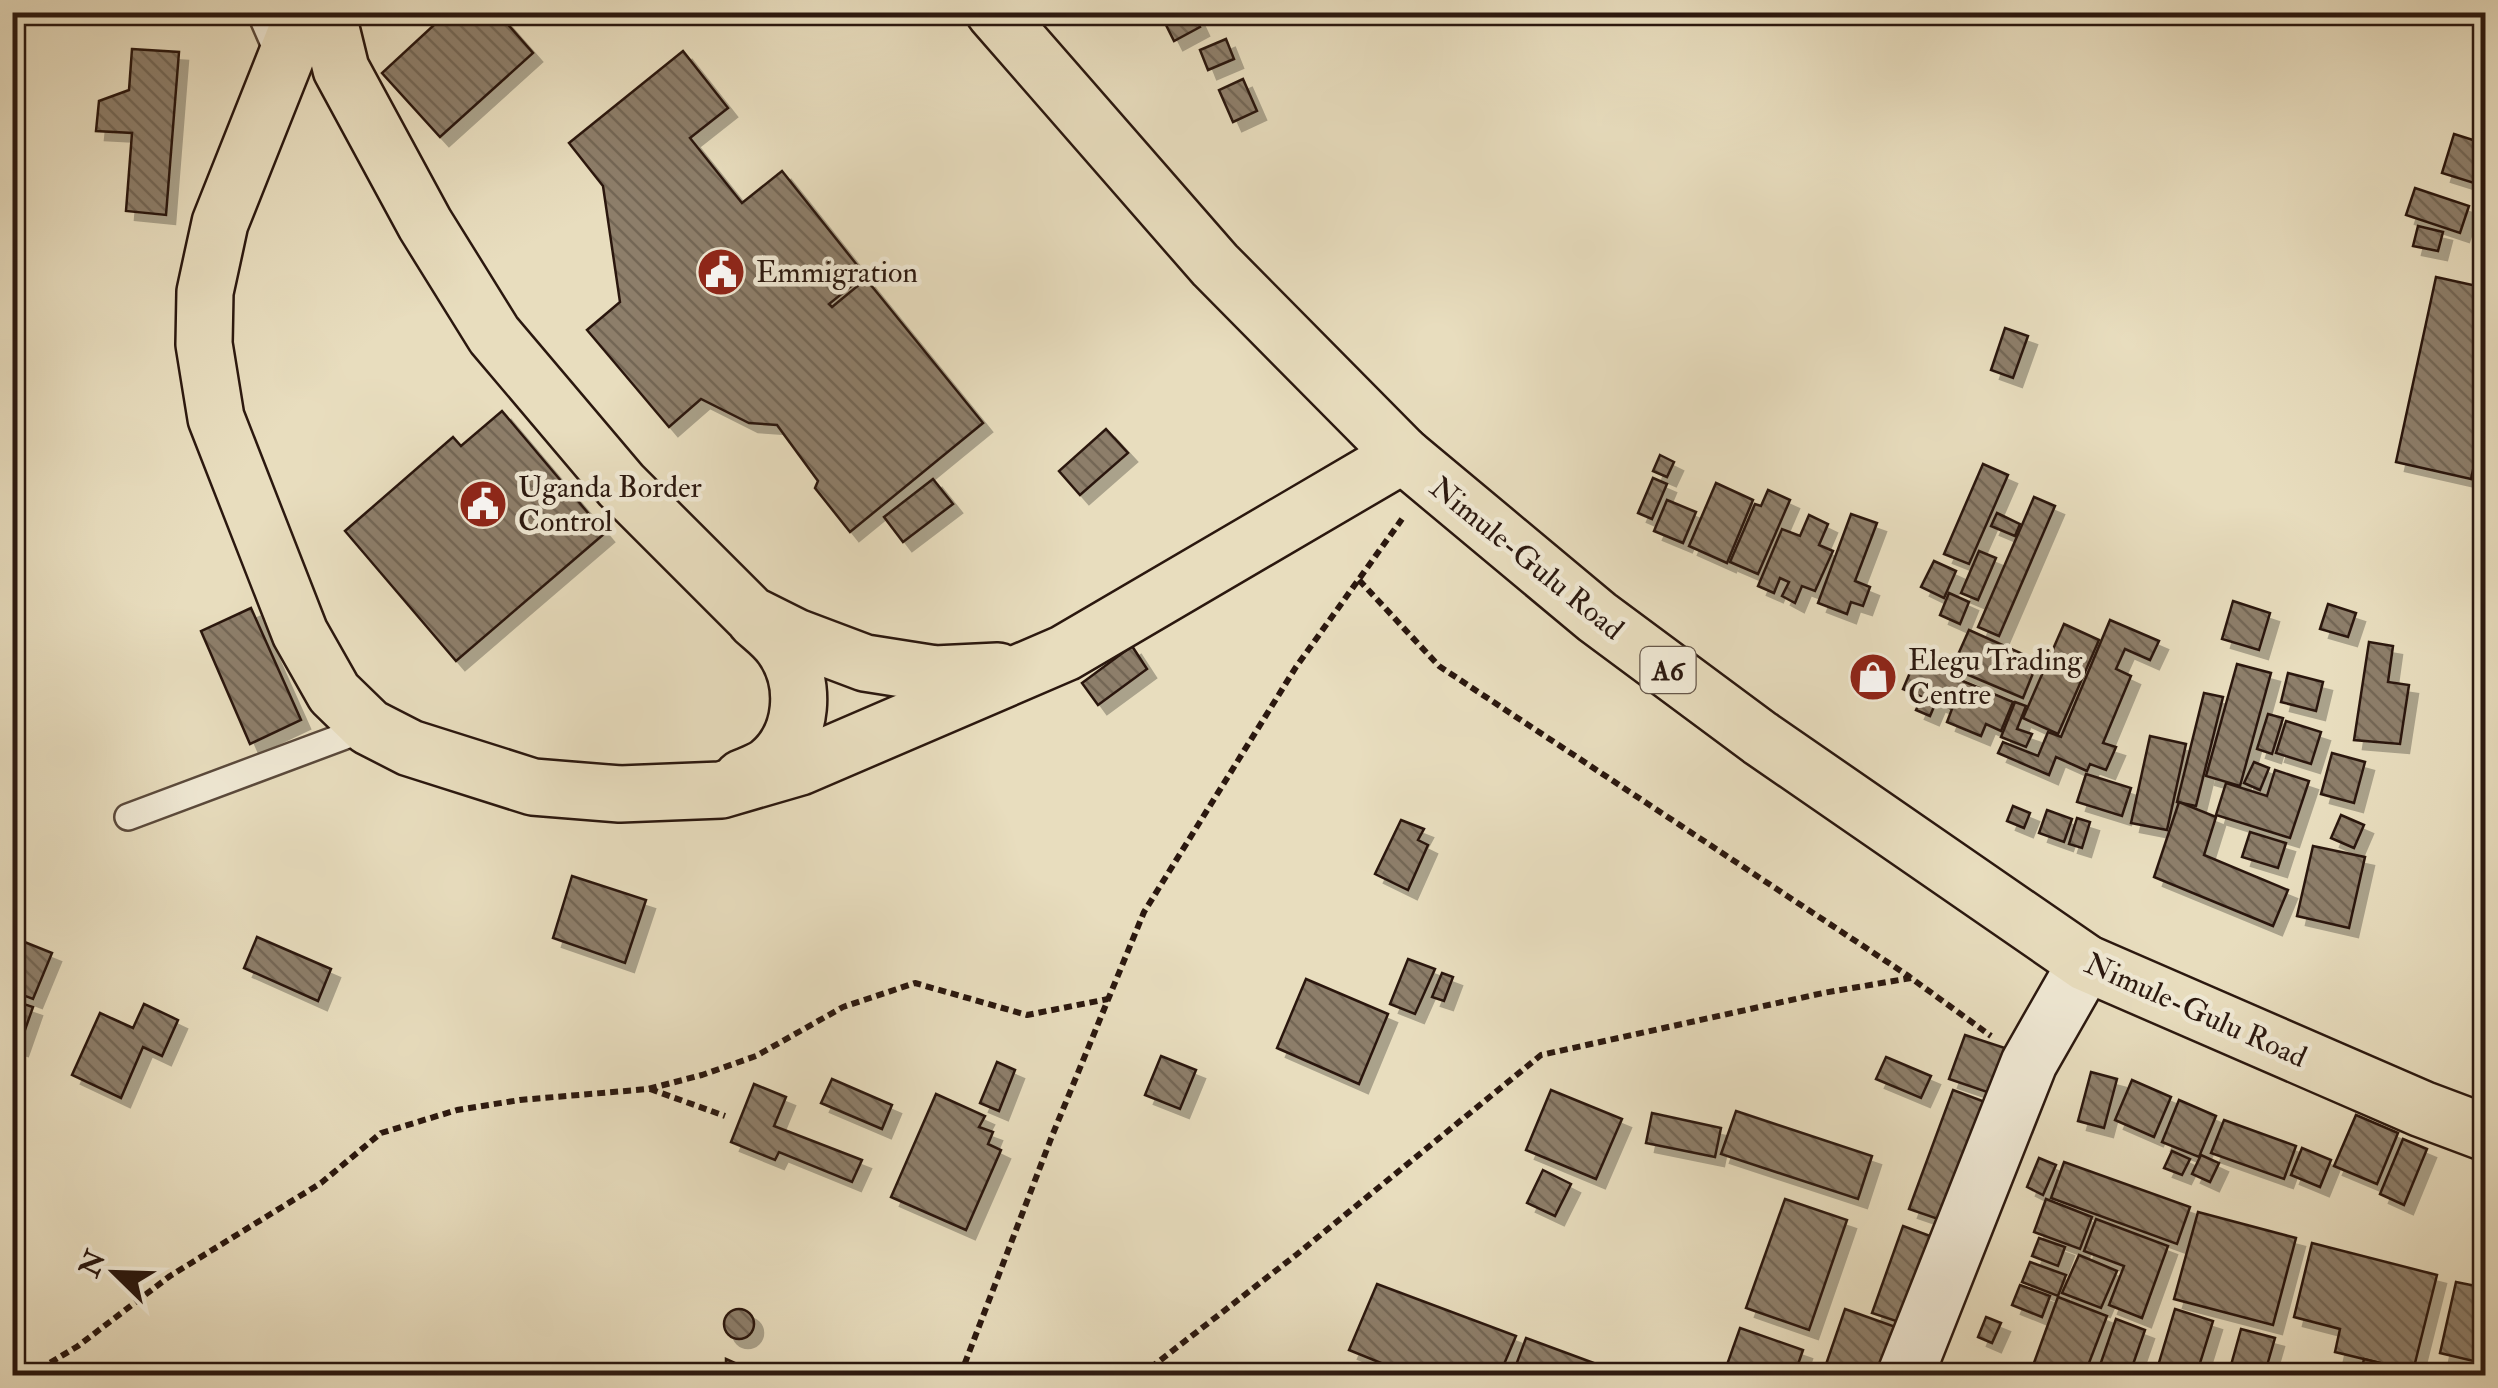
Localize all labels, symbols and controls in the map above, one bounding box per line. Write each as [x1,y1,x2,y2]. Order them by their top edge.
public building icon: Emmigration [695,246,747,298]
place label: Emmigration [756,254,918,291]
place label: Uganda Border Control [518,469,702,540]
street label: Nimule-Gulu Road [1422,469,1631,648]
public building icon: Uganda Border Control [457,478,509,530]
place label: Elegu Trading Centre [1908,642,2083,713]
road number: A6 [1640,647,1696,693]
shop icon: Elegu Trading Centre [1847,651,1899,703]
street label: Nimule-Gulu Road [2079,945,2313,1076]
north arrow [65,1223,165,1323]
text: N [72,1245,115,1283]

